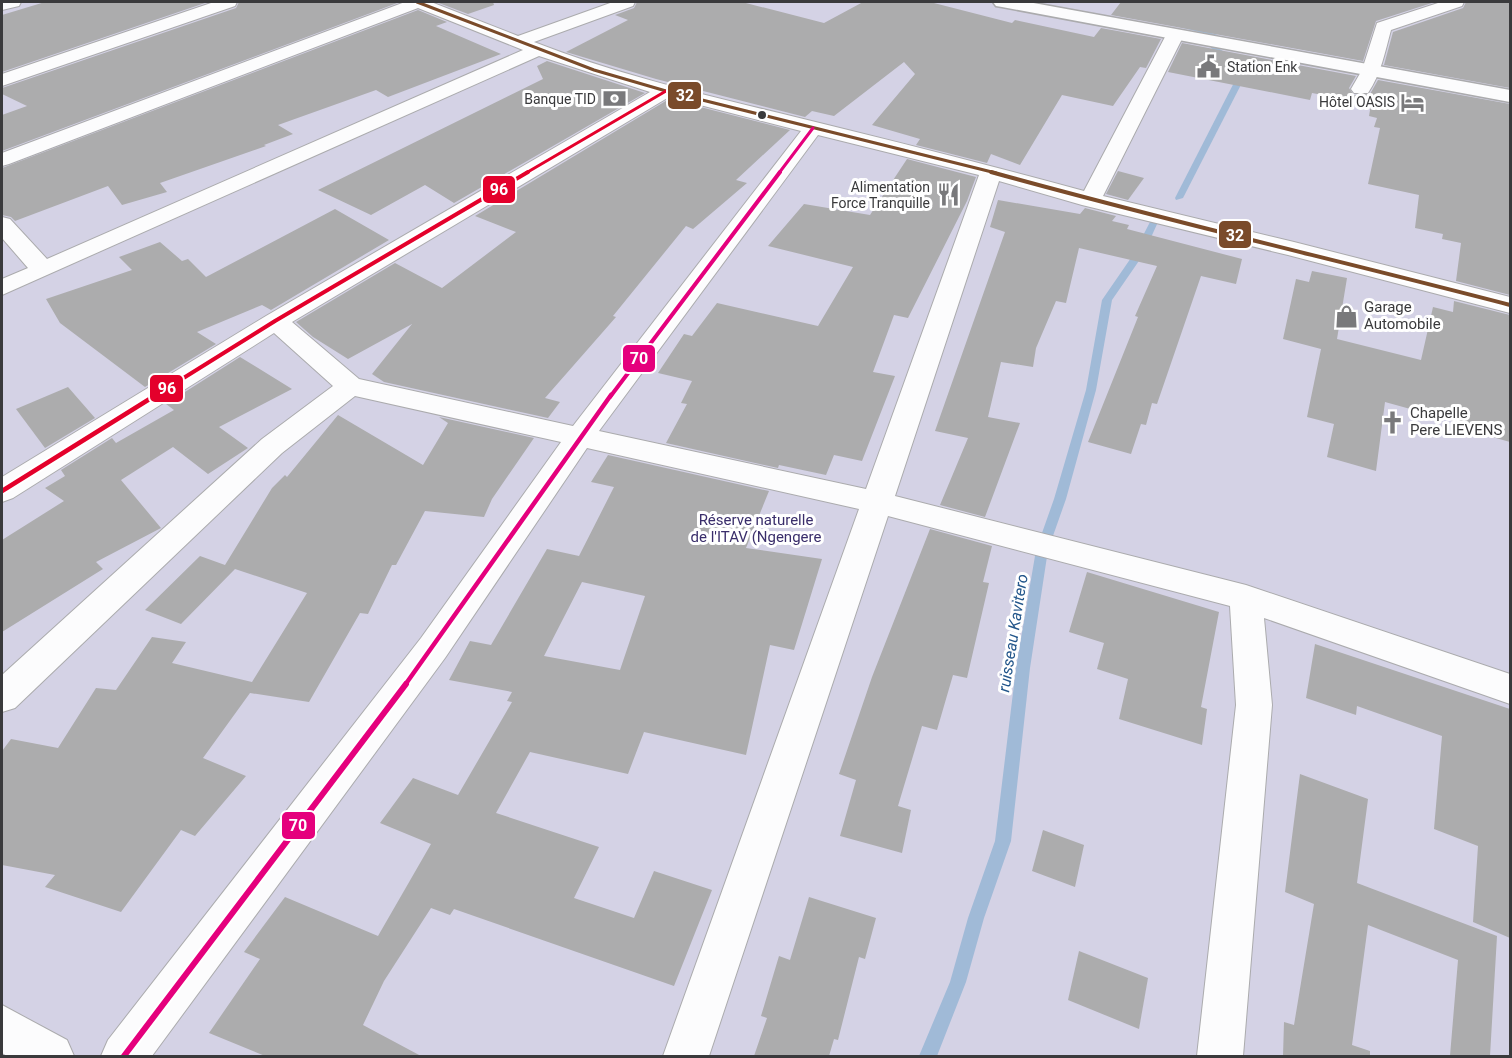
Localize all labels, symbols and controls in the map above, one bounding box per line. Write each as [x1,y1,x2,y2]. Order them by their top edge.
public building icon: Station Enk [1196,54,1222,80]
place label: Station Enk [1227,59,1298,75]
line badge: 32 [667,81,702,110]
bank icon: Banque TID [601,86,627,112]
text: 32 [676,86,694,105]
hotel icon: Hôtel OASIS [1400,89,1426,115]
place label: Banque TID [524,91,596,107]
place label: Hôtel OASIS [1319,94,1395,110]
unlabelled marker [756,109,768,121]
line badge: 96 [482,175,516,204]
place label: Alimentation Force Tranquille [831,179,930,211]
text: 96 [490,180,508,199]
restaurant icon: Alimentation Force Tranquille [935,182,961,208]
line badge: 32 [1218,220,1252,249]
text: 32 [1226,226,1244,245]
place label: Garage Automobile [1364,298,1441,333]
shop icon: Garage Automobile [1333,303,1359,329]
line badge: 70 [622,344,656,373]
text: 70 [630,349,648,368]
line badge: 96 [149,374,184,403]
text: 96 [158,379,176,398]
place label: Chapelle Pere LIEVENS [1410,404,1502,439]
church icon: Chapelle Pere LIEVENS [1379,409,1405,435]
park label: Réserve naturelle de l'ITAV (Ngengere [691,511,821,546]
water label: ruisseau Kavitero [994,572,1032,693]
line badge: 70 [281,811,316,840]
text: 70 [289,816,307,835]

